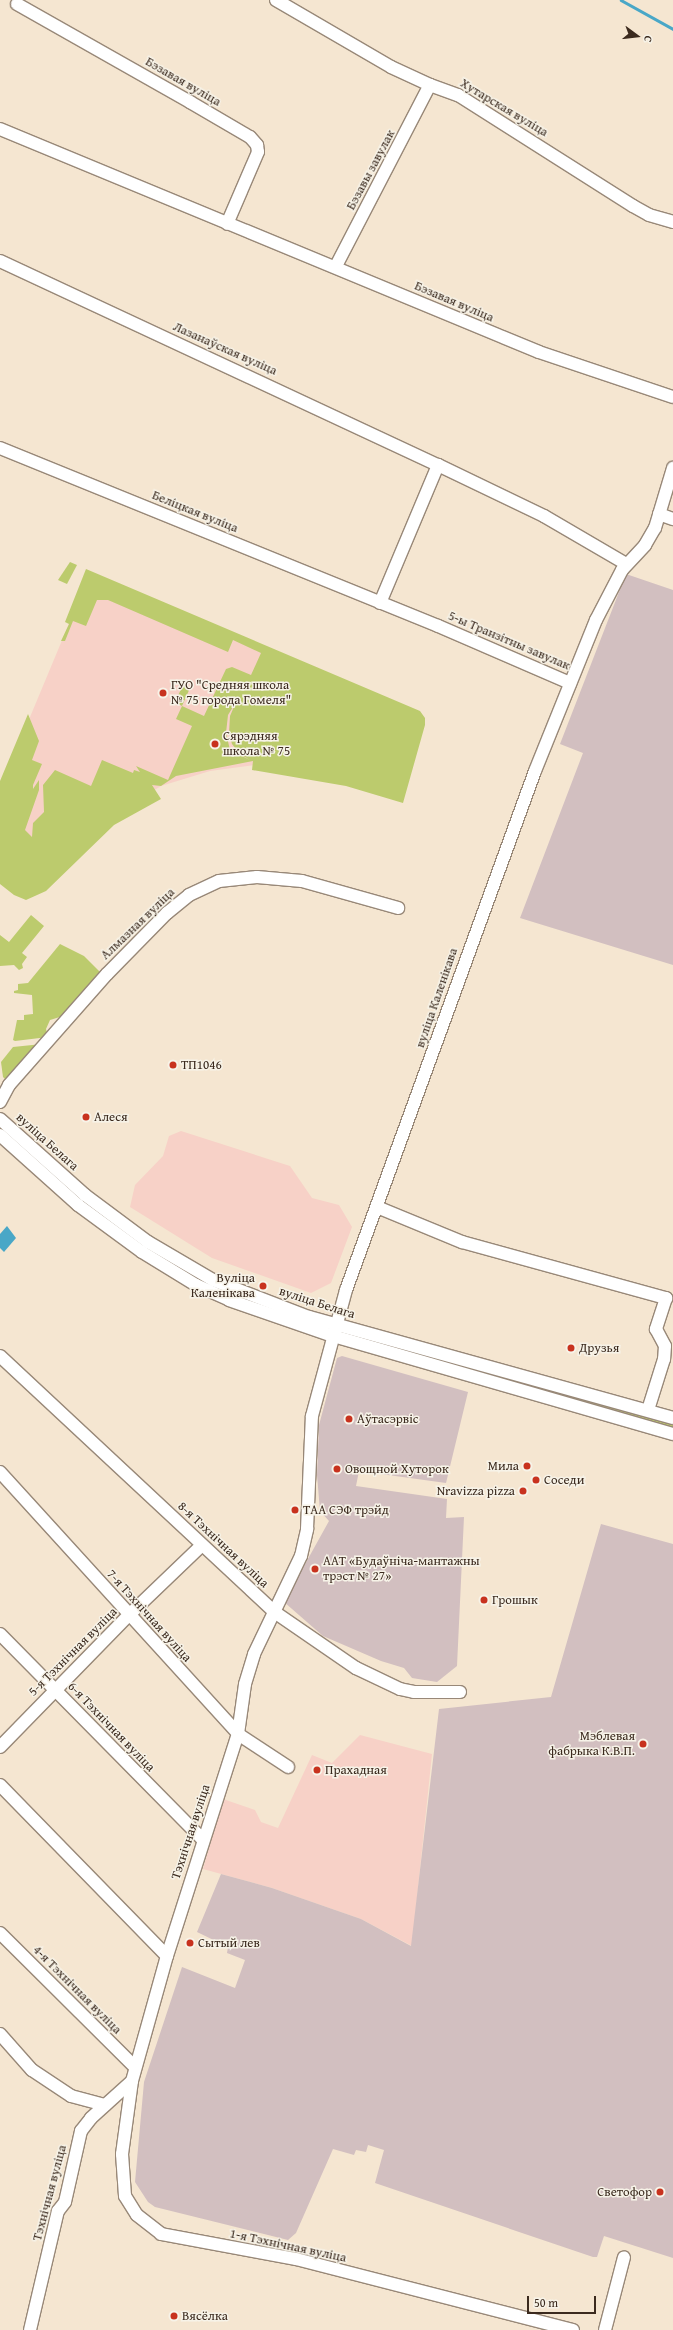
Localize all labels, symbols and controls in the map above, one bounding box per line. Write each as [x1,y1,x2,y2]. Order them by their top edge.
north arrow [617,16,657,56]
text: С [640,34,657,44]
street label: Бэзавая вуліца [142,54,224,110]
street label: Хутарская вуліца [457,76,551,140]
street label: Бэзавы завулак [343,127,399,213]
street label: Бэзавая вуліца [412,278,496,326]
street label: Лазанаўская вуліца [171,319,279,379]
street label: Беліцкая вуліца [150,488,240,536]
street label: 5-ы Транзітны завулак [446,608,572,674]
place label: ГУО "Средняя школа № 75 города Гомеля" [171,678,291,709]
marker: ГУО "Средняя школа № 75 города Гомеля" [158,688,168,698]
place label: Сярэдняя школа № 75 [223,729,290,760]
marker: Сярэдняя школа № 75 [210,739,220,749]
street label: Алмазная вуліца [98,885,178,963]
street label: вуліца Каленікава [413,946,461,1050]
place label: ТП1046 [181,1057,222,1073]
marker: ТП1046 [168,1060,178,1070]
place label: Алеся [94,1109,127,1125]
street label: вуліца Белага [13,1110,81,1174]
marker: Алеся [81,1112,91,1122]
place label: Вуліца Каленікава [191,1271,255,1302]
marker: Вуліца Каленікава [258,1281,268,1291]
street label: вуліца Белага [277,1283,357,1323]
place label: Друзья [579,1340,619,1356]
marker: Друзья [566,1343,576,1353]
place label: Аўтасэрвіс [357,1411,419,1427]
marker: Аўтасэрвіс [344,1414,354,1424]
place label: Мила [488,1458,519,1474]
place label: Овощной Хуторок [345,1461,449,1477]
marker: Мила [522,1461,532,1471]
marker: Овощной Хуторок [332,1464,342,1474]
place label: Соседи [544,1472,584,1488]
marker: Соседи [531,1475,541,1485]
place label: Nravizza pizza [437,1483,515,1499]
marker: Nravizza pizza [518,1486,528,1496]
street label: 8-я Тэхнічная вуліца [174,1499,272,1591]
place label: ТАА СЭФ трэйд [303,1502,389,1518]
marker: ТАА СЭФ трэйд [290,1505,300,1515]
place label: ААТ «Будаўніча-мантажны трэст № 27» [323,1554,480,1585]
marker: ААТ «Будаўніча-мантажны трэст № 27» [310,1564,320,1574]
street label: 7-я Тэхнічная вуліца [103,1567,195,1665]
place label: Грошык [492,1592,538,1608]
marker: Грошык [479,1595,489,1605]
street label: 5-я Тэхнічная вуліца [25,1604,121,1700]
street label: 6-я Тэхнічная вуліца [64,1679,158,1775]
place label: Мэблевая фабрыка К.В.П. [548,1729,635,1760]
marker: Мэблевая фабрыка К.В.П. [638,1739,648,1749]
place label: Прахадная [325,1762,387,1778]
marker: Прахадная [312,1765,322,1775]
street label: Тэхнічная вуліца [168,1783,214,1881]
place label: Сытый лев [198,1935,260,1951]
marker: Сытый лев [185,1938,195,1948]
street label: 4-я Тэхнічная вуліца [29,1942,125,2038]
street label: Тэхнічная вуліца [30,2143,70,2243]
place label: Светофор [597,2184,652,2200]
marker: Светофор [655,2187,665,2197]
street label: 1-я Тэхнічная вуліца [228,2226,348,2266]
scale bar [529,2288,598,2314]
text: 50 m [534,2294,558,2311]
place label: Вясёлка [182,2308,228,2324]
marker: Вясёлка [169,2311,179,2321]

